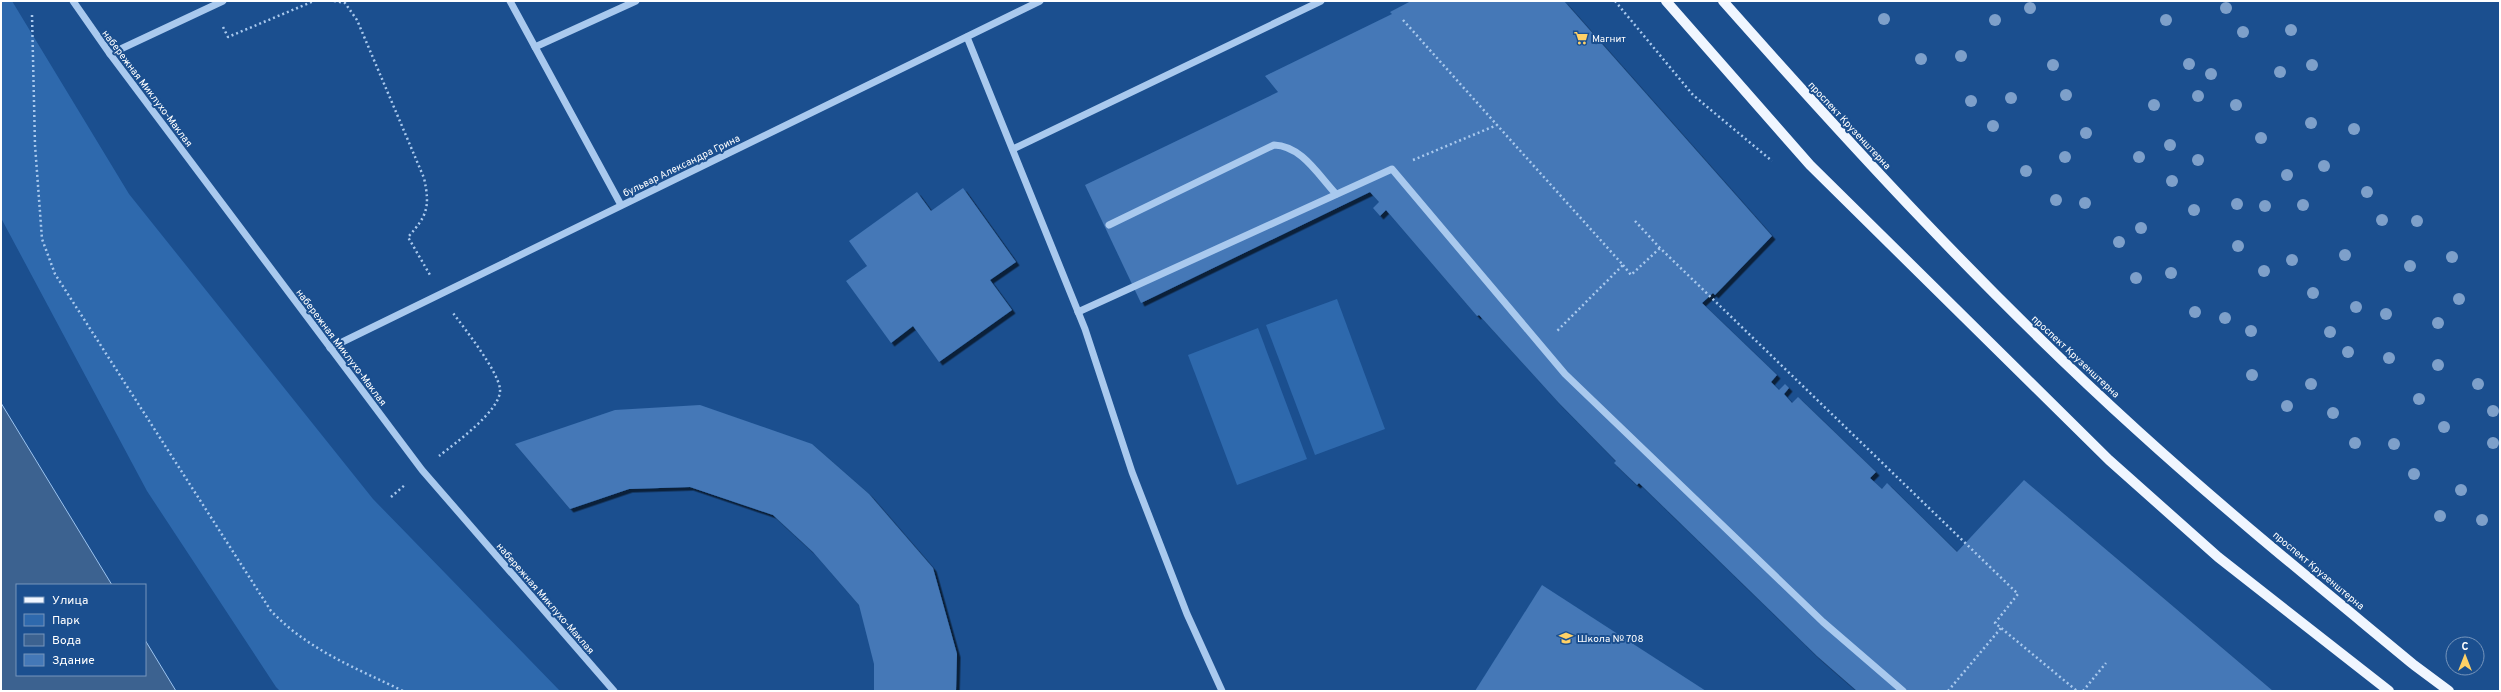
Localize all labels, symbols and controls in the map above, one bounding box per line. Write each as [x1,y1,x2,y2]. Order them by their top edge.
street label: набережная Миклухо-Маклая [99,28,195,150]
supermarket icon: Магнит [1573,30,1589,46]
place label: Магнит [1592,33,1626,46]
street label: проспект Крузенштерна [1805,79,1893,173]
street label: бульвар Александра Грина [621,132,742,200]
street label: набережная Миклухо-Маклая [293,287,389,409]
street label: проспект Крузенштерна [2028,313,2122,401]
street label: проспект Крузенштерна [2270,529,2366,613]
street label: набережная Миклухо-Маклая [493,541,597,657]
legend [16,584,146,676]
text: Улица [52,593,88,609]
text: Парк [52,613,80,629]
school or university icon: Школа № 708 [1558,630,1574,646]
text: Вода [52,633,81,649]
place label: Школа № 708 [1577,633,1644,646]
north arrow [2445,636,2485,676]
text: С [2461,640,2469,654]
text: Здание [52,653,95,669]

